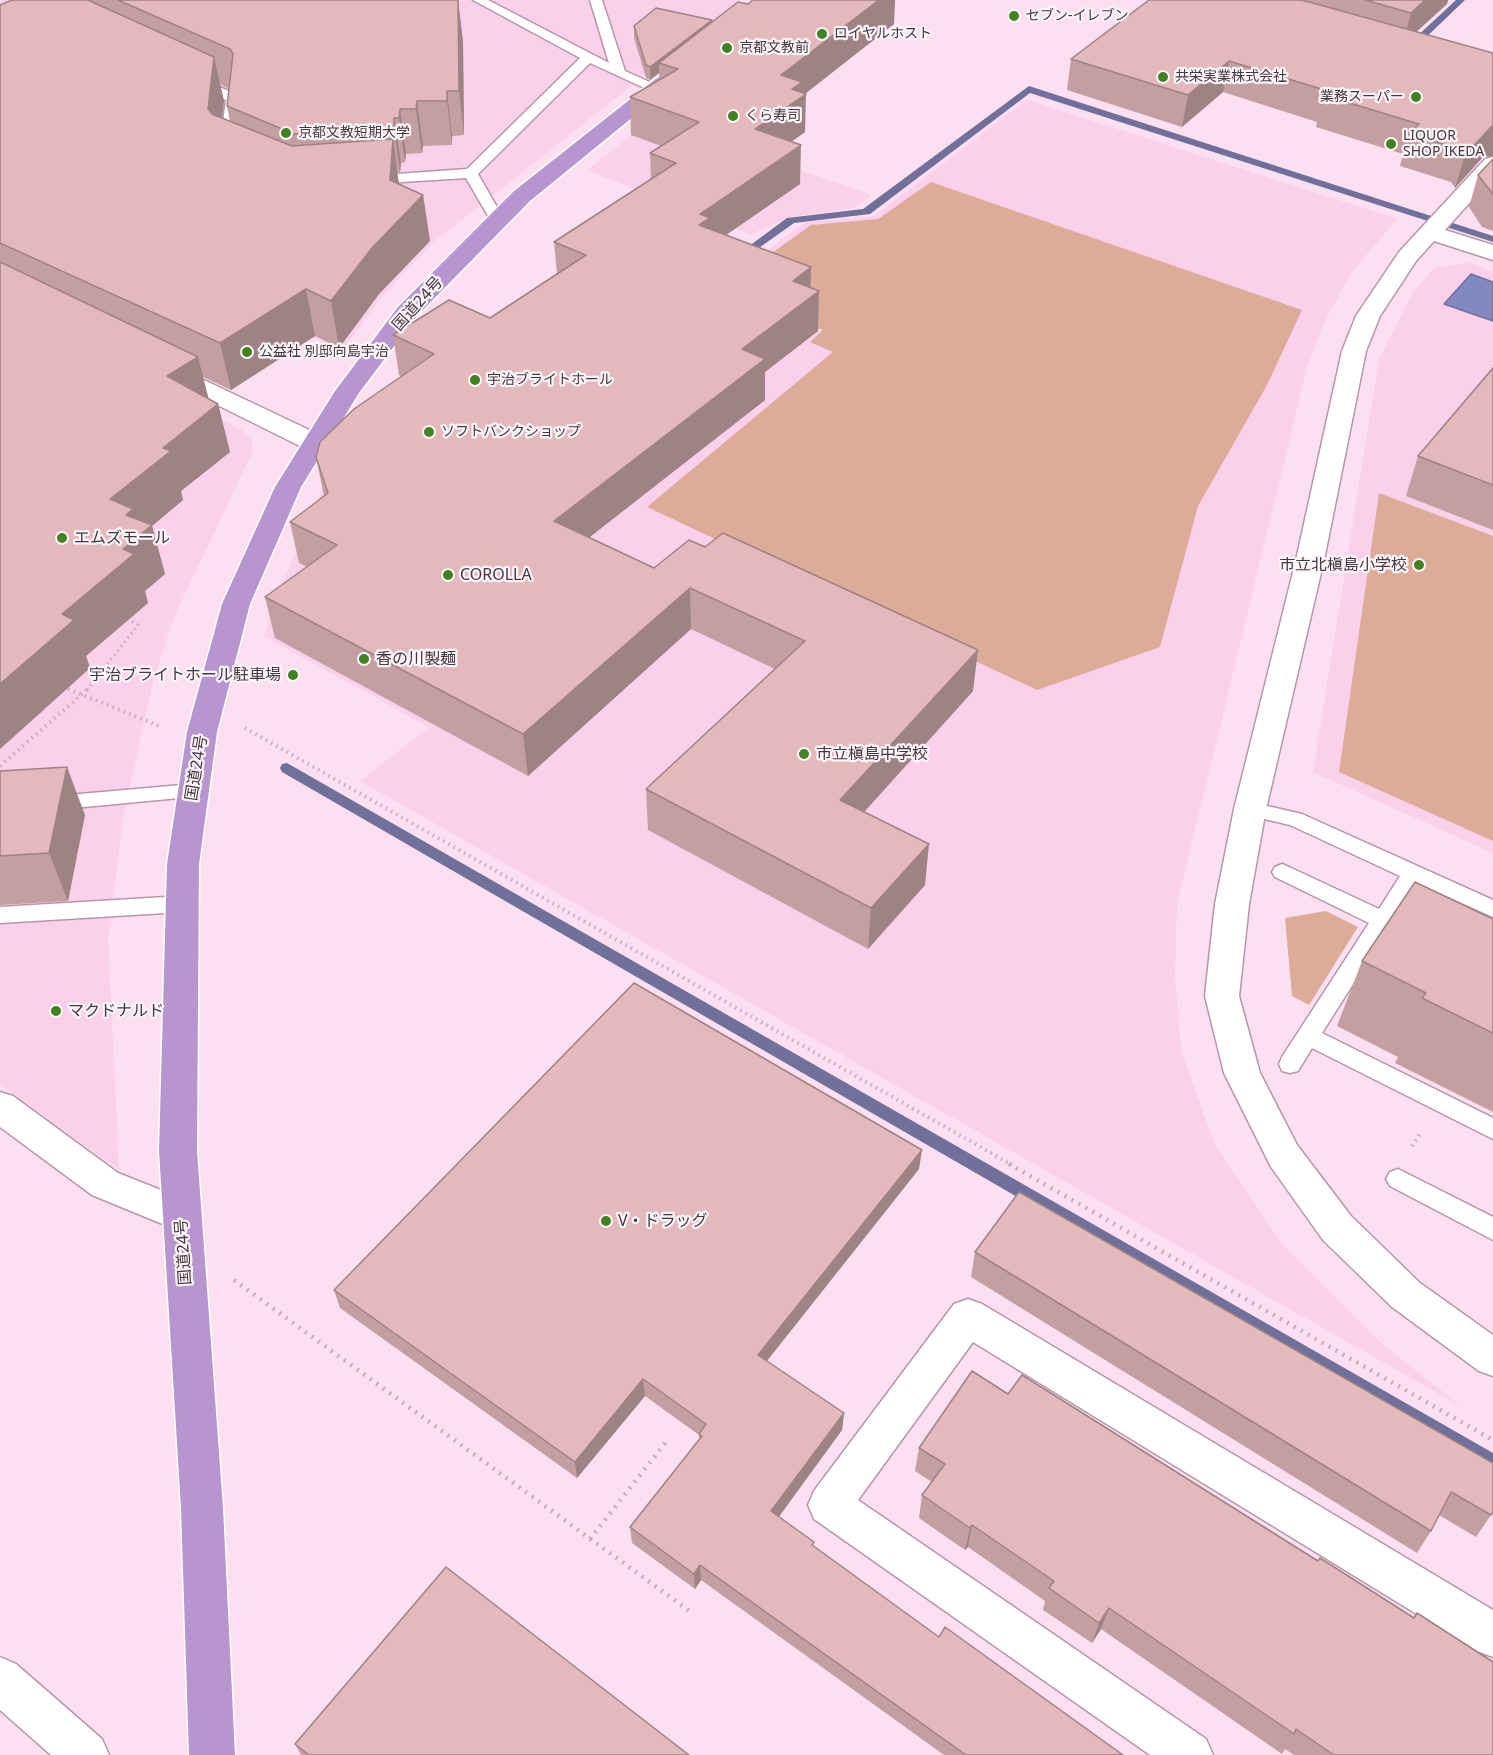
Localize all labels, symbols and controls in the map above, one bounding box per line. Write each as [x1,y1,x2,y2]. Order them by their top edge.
place label: セブン-イレブン [1026,8,1129,24]
marker: セブン-イレブン [1007,9,1021,23]
place label: ロイヤルホスト [834,26,932,42]
marker: ロイヤルホスト [815,27,829,41]
place label: 京都文教前 [739,40,809,56]
marker: 京都文教前 [720,41,734,55]
place label: 共栄実業株式会社 [1175,69,1287,85]
marker: 共栄実業株式会社 [1156,70,1170,84]
place label: 業務スーパー [1320,89,1404,105]
marker: 業務スーパー [1409,90,1423,104]
place label: くら寿司 [745,108,801,124]
marker: くら寿司 [726,109,740,123]
place label: 京都文教短期大学 [298,125,410,141]
marker: 京都文教短期大学 [279,126,293,140]
place label: LIQUOR SHOP IKEDA [1403,128,1484,160]
marker: LIQUOR SHOP IKEDA [1384,137,1398,151]
street label: 国道24号 [389,273,447,335]
place label: 公益社 別邸向島宇治 [259,344,389,360]
marker: 公益社 別邸向島宇治 [240,345,254,359]
place label: 宇治ブライトホール [487,372,613,388]
marker: 宇治ブライトホール [468,373,482,387]
place label: ソフトバンクショップ [441,424,581,440]
marker: ソフトバンクショップ [422,425,436,439]
place label: エムズモール [74,528,170,548]
marker: エムズモール [55,531,69,545]
place label: 市立北槇島小学校 [1279,555,1407,575]
marker: 市立北槇島小学校 [1412,558,1426,572]
place label: COROLLA [460,565,532,585]
marker: COROLLA [441,568,455,582]
place label: 香の川製麺 [376,649,456,669]
marker: 香の川製麺 [357,652,371,666]
place label: 宇治ブライトホール駐車場 [89,665,281,685]
marker: 宇治ブライトホール駐車場 [286,668,300,682]
street label: 国道24号 [182,734,212,802]
place label: 市立槇島中学校 [816,744,928,764]
marker: 市立槇島中学校 [797,747,811,761]
place label: マクドナルド [68,1001,164,1021]
marker: マクドナルド [49,1004,63,1018]
place label: V・ドラッグ [618,1211,708,1231]
marker: V・ドラッグ [599,1214,613,1228]
street label: 国道24号 [172,1218,196,1286]

